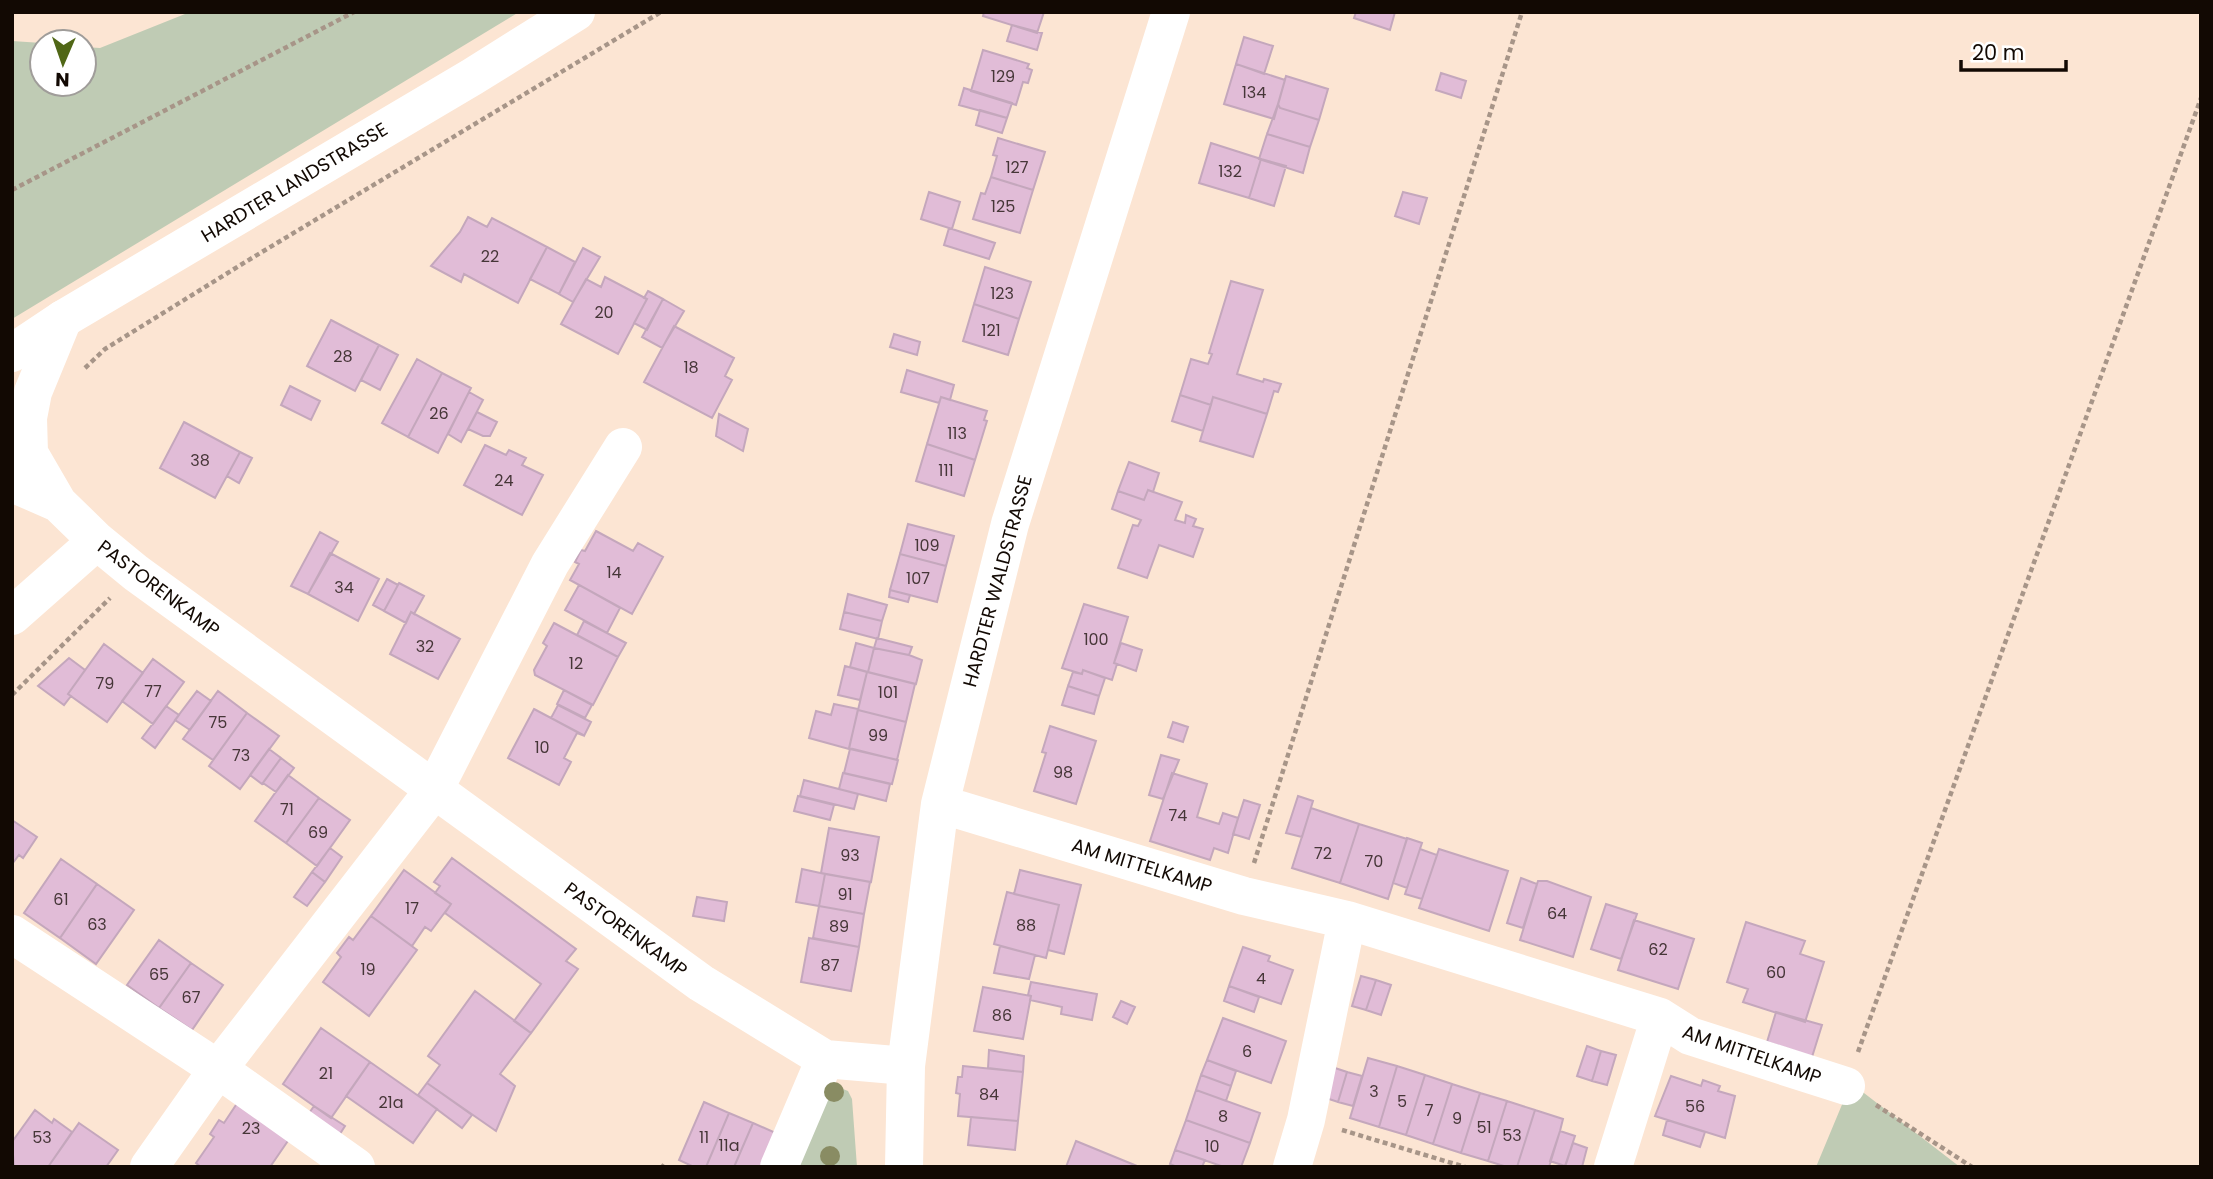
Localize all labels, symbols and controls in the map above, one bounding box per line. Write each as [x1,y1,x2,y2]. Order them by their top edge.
north arrow [28,28,98,98]
scale bar [1961,28,2066,72]
text: 20 m [1972,38,2025,67]
house number: 129 [991,65,1015,88]
text: N [55,66,70,93]
house number: 134 [1242,81,1266,104]
street label: HARDTER LANDSTRASSE [196,116,393,249]
house number: 127 [1005,156,1029,179]
house number: 132 [1218,160,1242,183]
house number: 125 [991,195,1015,218]
house number: 22 [481,245,499,268]
house number: 123 [990,282,1014,305]
house number: 20 [594,301,614,324]
house number: 121 [981,319,1001,342]
house number: 28 [333,345,353,368]
house number: 18 [683,356,699,379]
house number: 26 [429,402,449,425]
house number: 113 [947,422,967,445]
house number: 38 [190,449,210,472]
house number: 111 [938,459,954,482]
house number: 24 [494,469,514,492]
street label: HARDTER WALDSTRASSE [956,472,1039,690]
street label: PASTORENKAMP [92,534,225,643]
house number: 109 [914,534,940,557]
house number: 14 [606,561,622,584]
house number: 107 [906,567,930,590]
house number: 34 [334,576,354,599]
house number: 100 [1083,628,1109,651]
house number: 32 [416,635,434,658]
house number: 12 [569,652,583,675]
house number: 79 [96,672,114,695]
house number: 77 [144,680,162,703]
house number: 101 [878,681,898,704]
house number: 75 [209,711,227,734]
house number: 99 [868,724,888,747]
house number: 10 [534,736,550,759]
house number: 73 [232,744,250,767]
house number: 98 [1053,761,1073,784]
house number: 71 [280,798,294,821]
house number: 74 [1169,804,1187,827]
house number: 69 [308,821,328,844]
street label: AM MITTELKAMP [1068,831,1215,900]
house number: 72 [1314,842,1332,865]
house number: 93 [840,844,860,867]
house number: 70 [1365,850,1383,873]
street label: PASTORENKAMP [559,875,693,983]
house number: 91 [837,883,853,906]
house number: 61 [53,888,69,911]
house number: 17 [405,897,419,920]
house number: 64 [1547,902,1567,925]
house number: 63 [87,913,107,936]
house number: 88 [1016,914,1036,937]
house number: 89 [829,915,849,938]
house number: 62 [1648,938,1668,961]
house number: 87 [821,954,840,977]
house number: 19 [360,958,376,981]
house number: 60 [1766,961,1786,984]
house number: 65 [149,963,169,986]
house number: 4 [1256,967,1266,990]
house number: 67 [182,986,201,1009]
house number: 86 [992,1004,1012,1027]
street label: AM MITTELKAMP [1679,1018,1825,1091]
house number: 6 [1242,1040,1252,1063]
house number: 21 [319,1062,333,1085]
house number: 3 [1369,1080,1379,1103]
house number: 84 [979,1083,999,1106]
house number: 5 [1397,1090,1407,1113]
house number: 21a [378,1091,404,1114]
house number: 56 [1685,1095,1705,1118]
house number: 7 [1425,1099,1434,1122]
house number: 8 [1218,1105,1228,1128]
house number: 9 [1452,1107,1462,1130]
house number: 51 [1476,1116,1492,1139]
house number: 23 [242,1117,260,1140]
house number: 53 [1502,1124,1522,1147]
house number: 53 [32,1126,52,1149]
house number: 11 [699,1126,709,1149]
house number: 11a [718,1134,740,1157]
house number: 10 [1204,1135,1220,1158]

